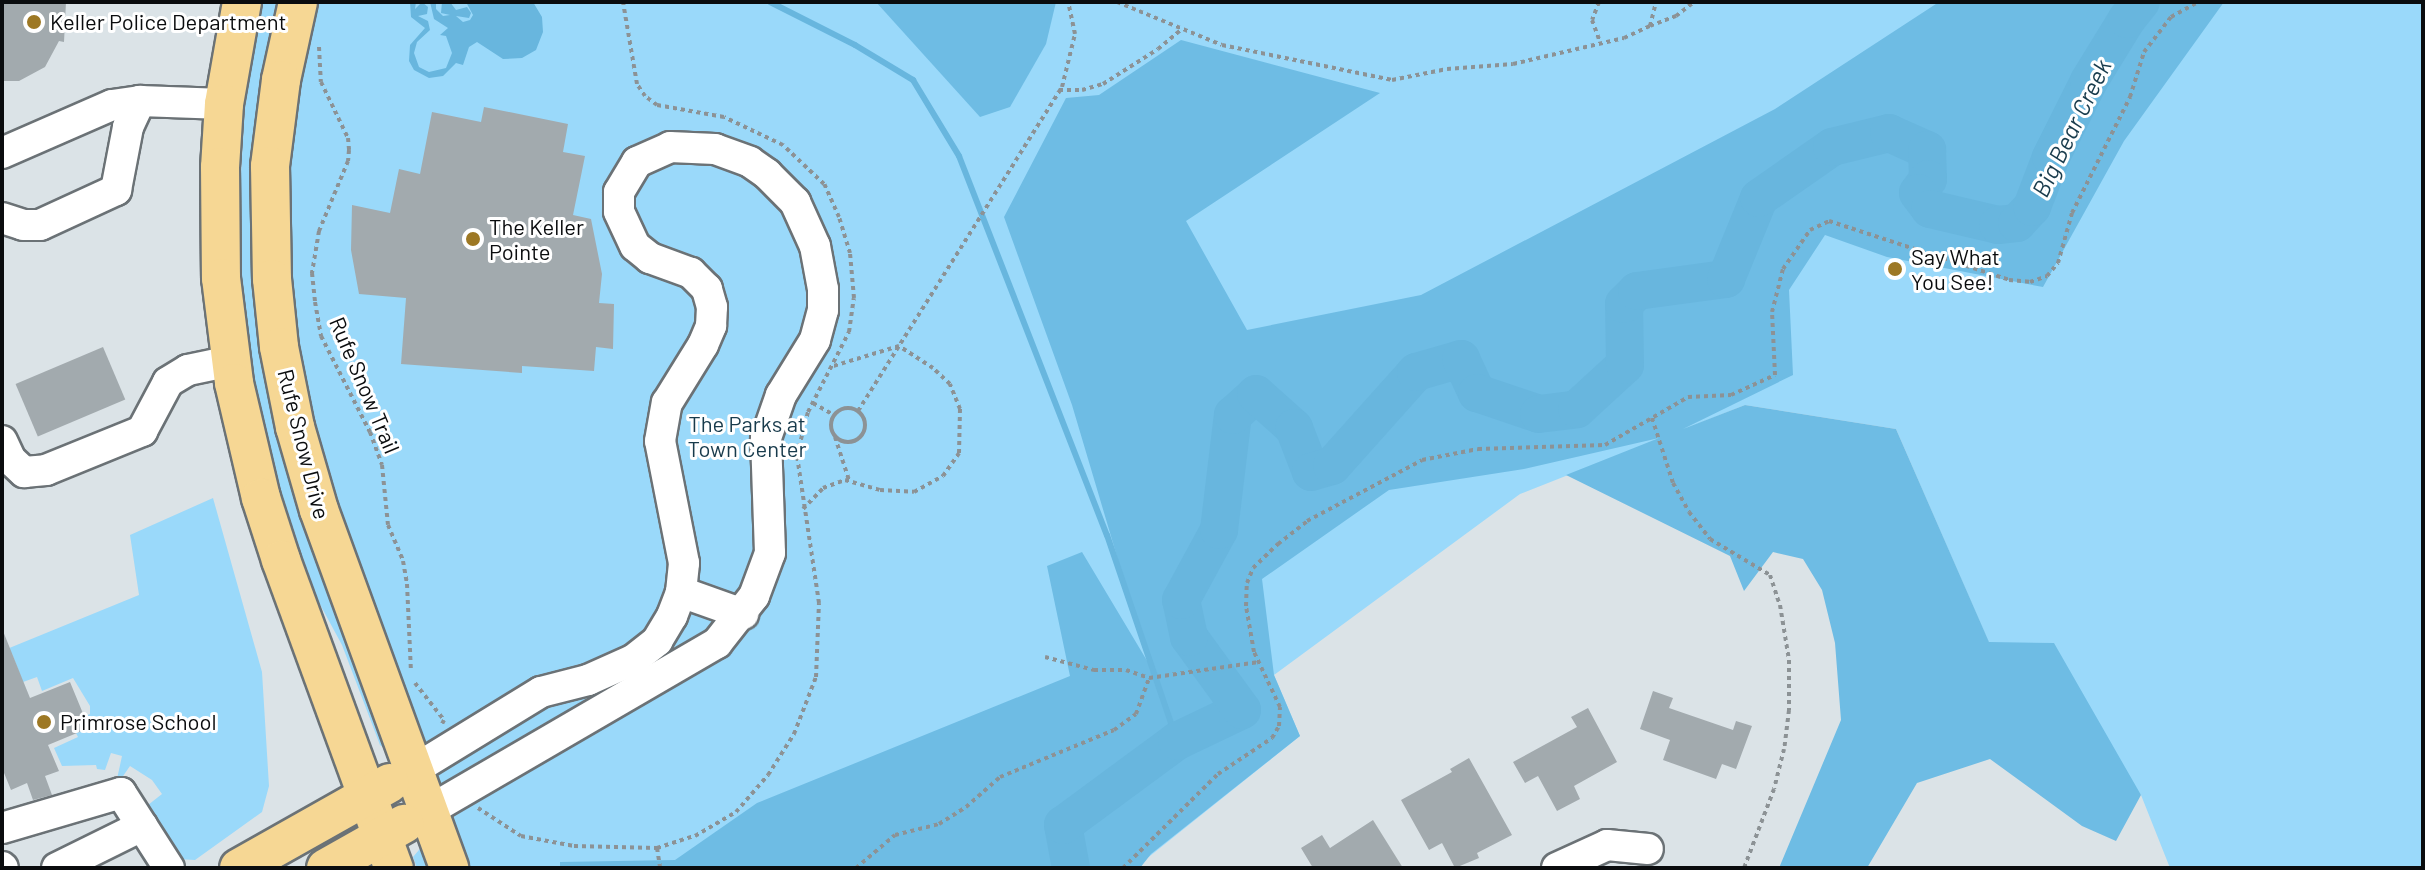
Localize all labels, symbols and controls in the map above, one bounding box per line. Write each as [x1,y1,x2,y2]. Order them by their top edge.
place label: Keller Police Department [50,9,287,35]
marker: Keller Police Department [25,13,43,31]
water label: Big Bear Creek [2025,55,2117,201]
place label: The Keller Pointe [489,213,584,264]
marker: The Keller Pointe [464,230,482,248]
place label: Say What You See! [1911,243,2000,294]
marker: Say What You See! [1886,260,1904,278]
street label: Rufe Snow Trail [324,313,406,457]
street label: Rufe Snow Drive [273,366,335,522]
park label: The Parks at Town Center [688,410,806,462]
place label: Primrose School [60,709,216,735]
marker: Primrose School [35,713,53,731]

